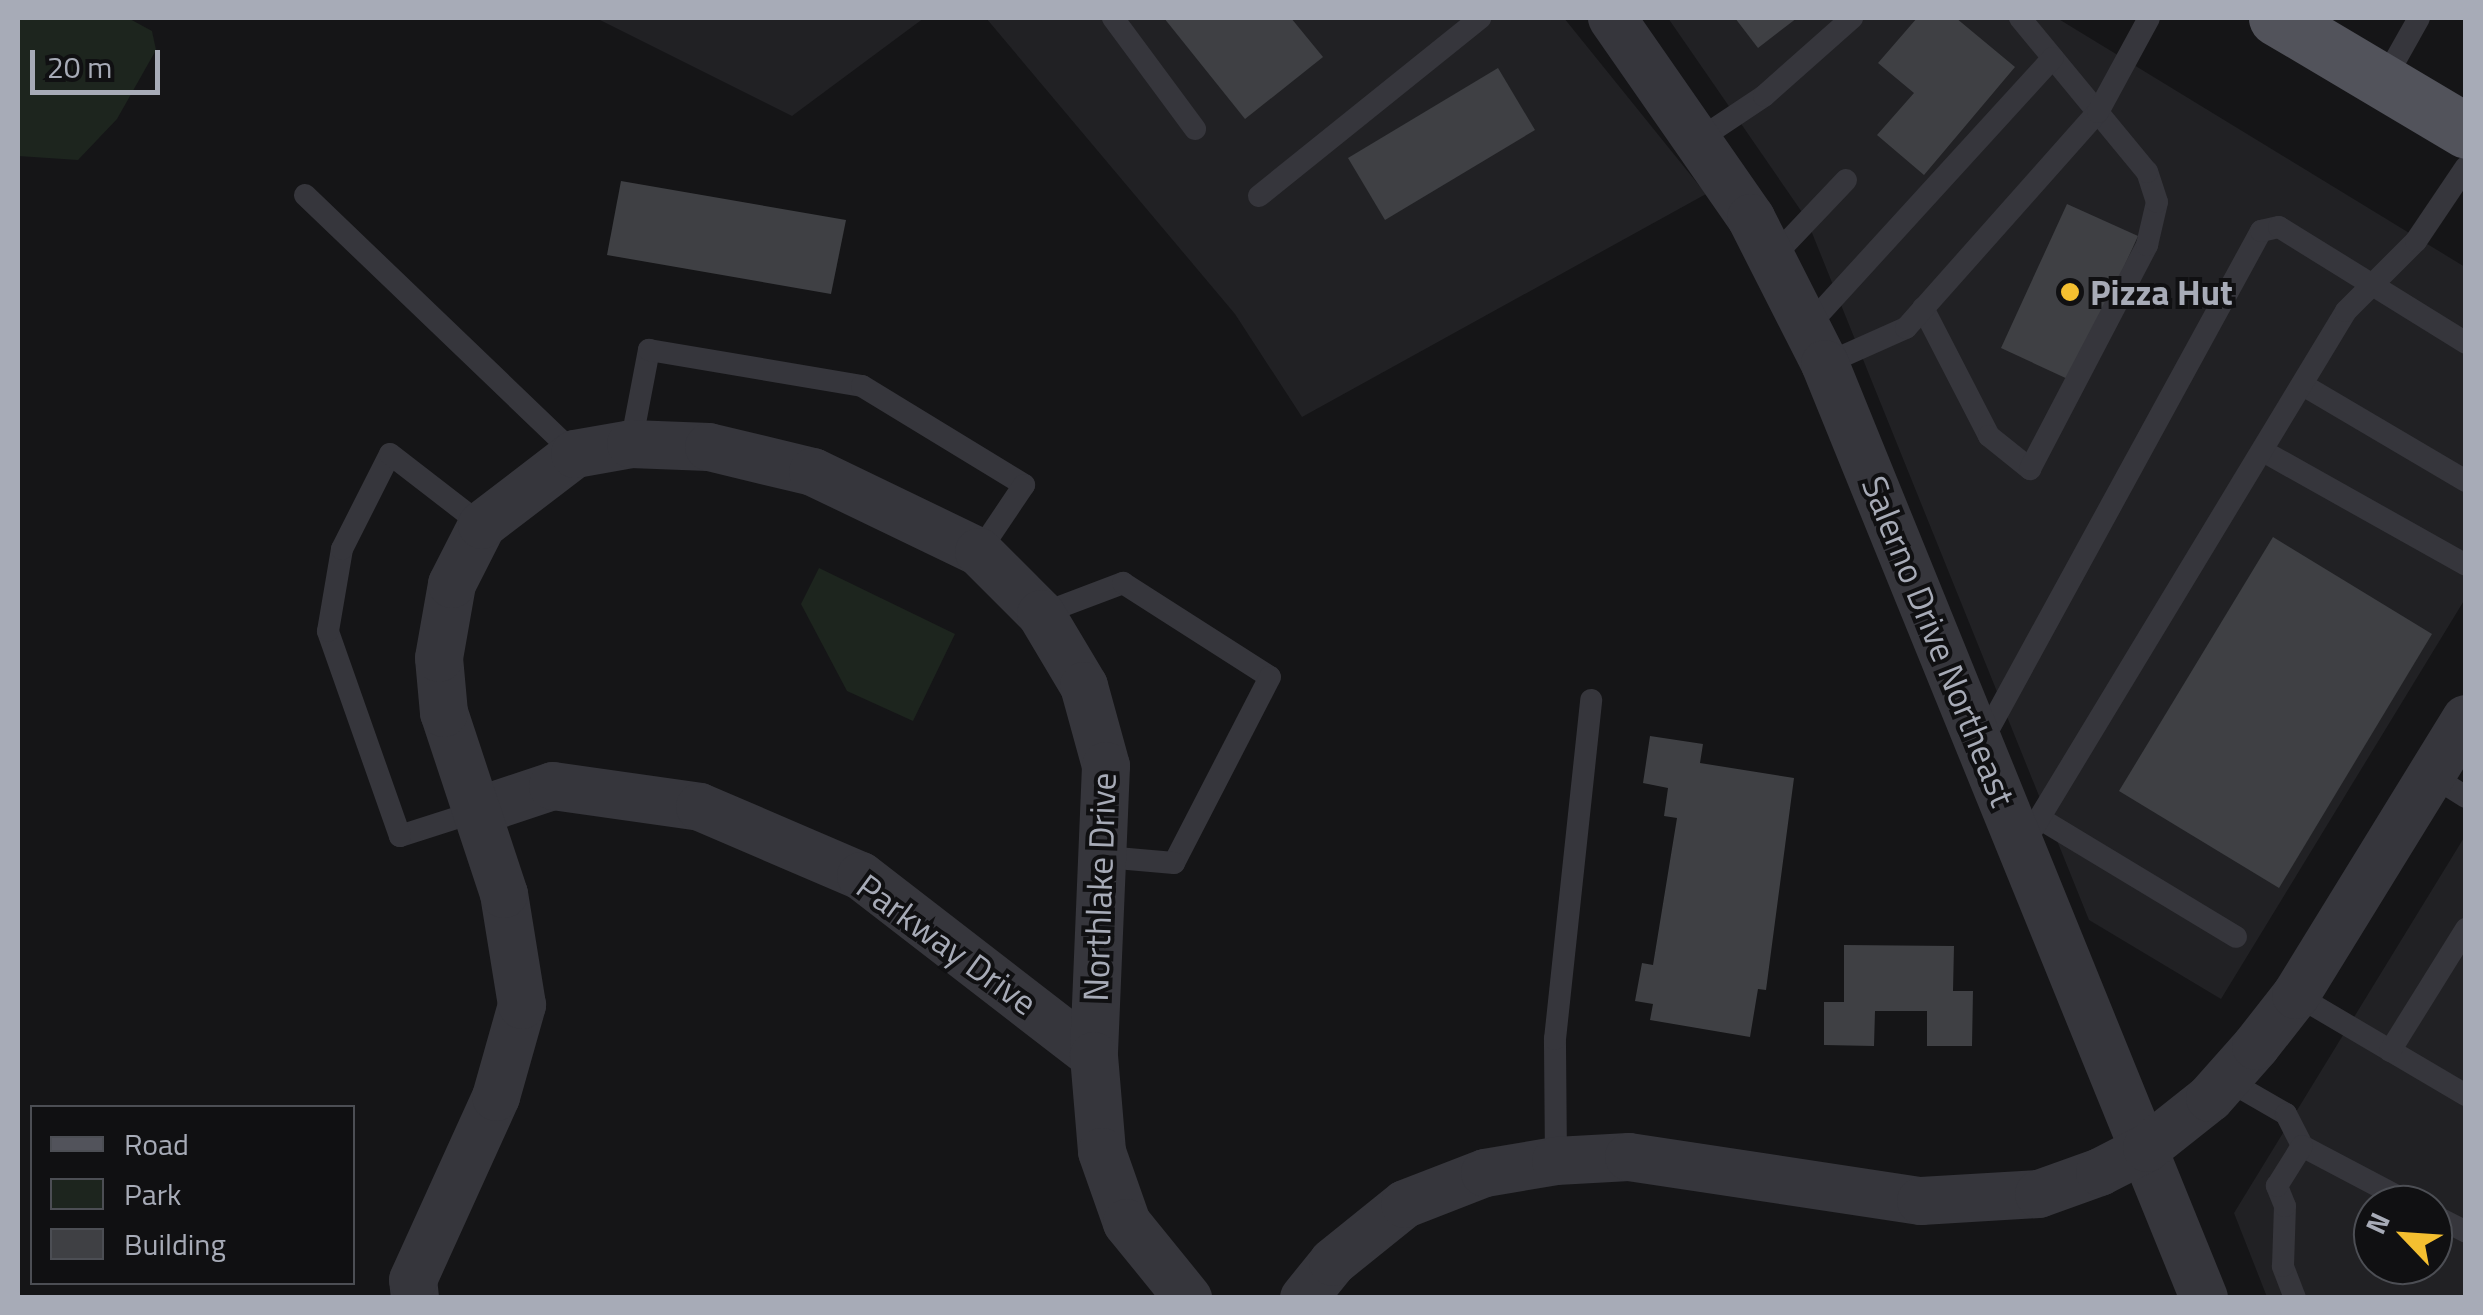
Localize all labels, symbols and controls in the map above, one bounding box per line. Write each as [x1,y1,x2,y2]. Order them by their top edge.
scale bar [35,30,165,92]
text: 20 m [47,44,112,90]
place label: Pizza Hut [2090,271,2233,313]
marker: Pizza Hut [2059,281,2081,303]
street label: Salerno Drive Northeast [1854,470,2024,812]
street label: Northlake Drive [1074,772,1124,1002]
street label: Parkway Drive [849,865,1045,1023]
legend [30,1105,355,1285]
text: Road [124,1121,189,1167]
text: Park [124,1171,181,1217]
north arrow [2353,1185,2453,1285]
text: N [2354,1205,2401,1241]
text: Building [124,1221,226,1267]

